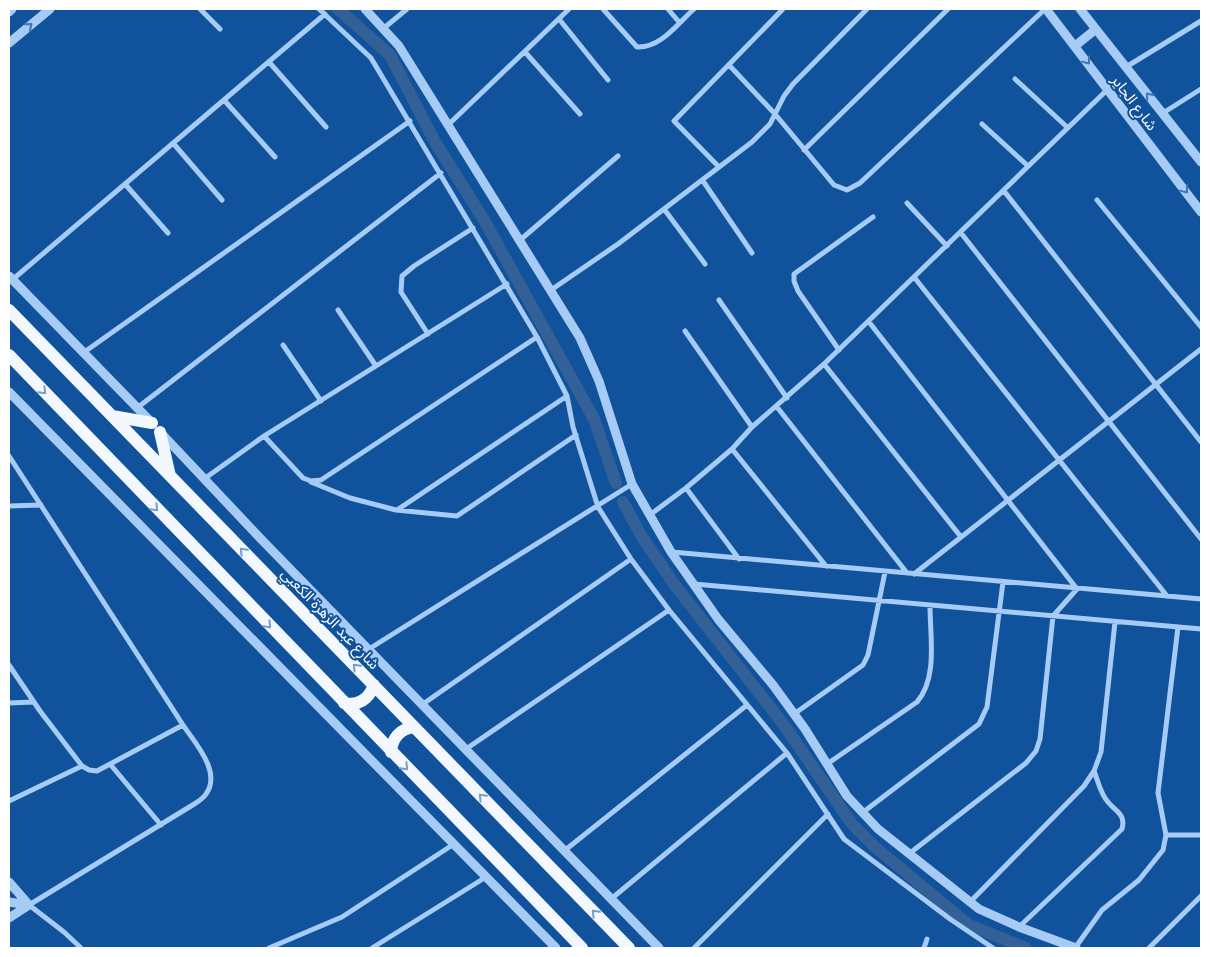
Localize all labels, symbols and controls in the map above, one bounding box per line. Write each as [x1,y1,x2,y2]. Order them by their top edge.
one-way arrow [24,23,33,32]
one-way arrow [1081,55,1089,64]
street label: شارع الجاير [1104,70,1162,136]
one-way arrow [1147,93,1155,102]
one-way arrow [1179,184,1188,194]
one-way arrow [37,385,46,394]
one-way arrow [149,502,158,511]
one-way arrow [240,548,249,557]
street label: شارع عبد الزهرة الكعبي [275,564,384,675]
one-way arrow [262,619,271,628]
one-way arrow [353,664,362,673]
one-way arrow [399,761,408,770]
one-way arrow [479,793,488,802]
one-way arrow [592,910,601,919]

